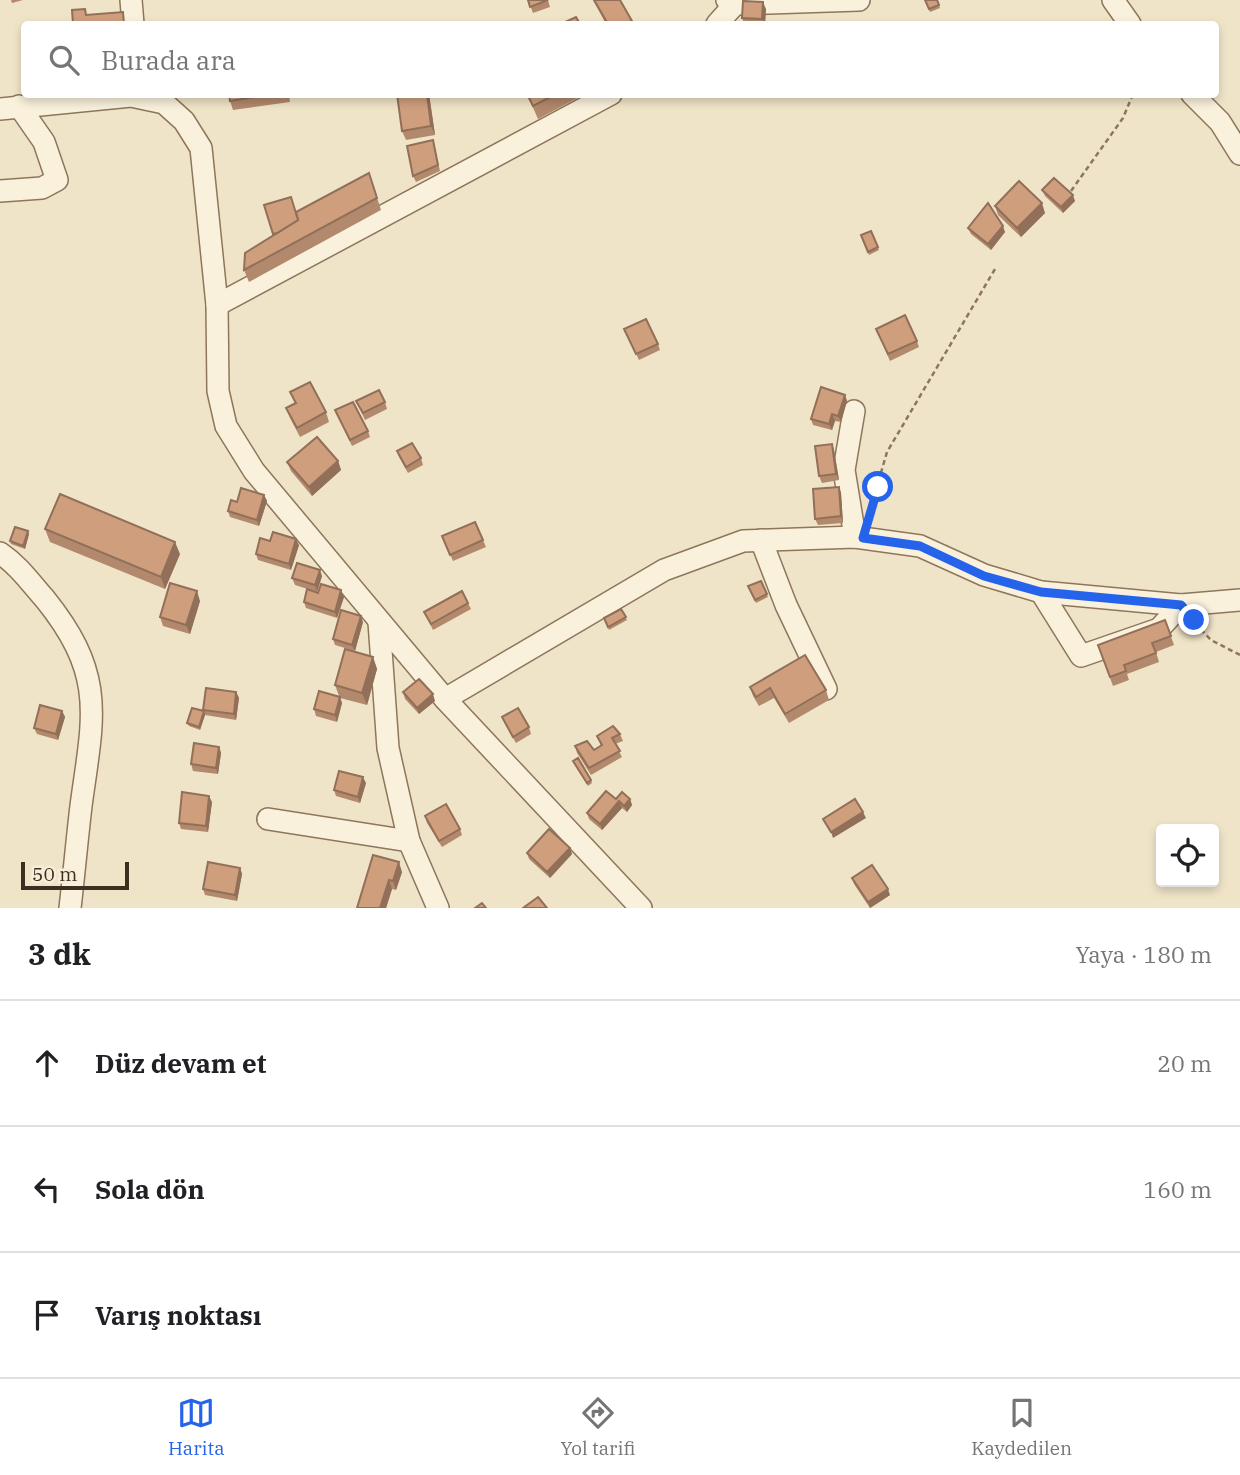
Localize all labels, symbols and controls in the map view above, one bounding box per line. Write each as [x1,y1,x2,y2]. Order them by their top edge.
search box [21,21,1219,98]
icon: search [45,41,83,79]
text: Burada ara [101,43,236,77]
route start [862,471,893,502]
route end [1178,604,1209,635]
map controls [1156,824,1219,887]
button: locate [1156,824,1219,887]
scale bar [21,859,130,891]
text: 50 m [32,862,77,886]
text: 3 dk [28,934,91,973]
text: Yaya · 180 m [1075,939,1212,969]
icon: ahead [28,1044,66,1082]
text: Düz devam et [95,1046,266,1080]
text: 20 m [1157,1048,1212,1078]
icon: left [28,1170,66,1208]
text: Sola dön [95,1172,205,1206]
text: 160 m [1143,1174,1212,1204]
icon: arrive [28,1296,66,1334]
text: Varış noktası [95,1298,261,1332]
tab: Harita [168,1394,225,1460]
tab: Yol tarifi [560,1394,636,1460]
tab: Kaydedilen [971,1394,1072,1460]

